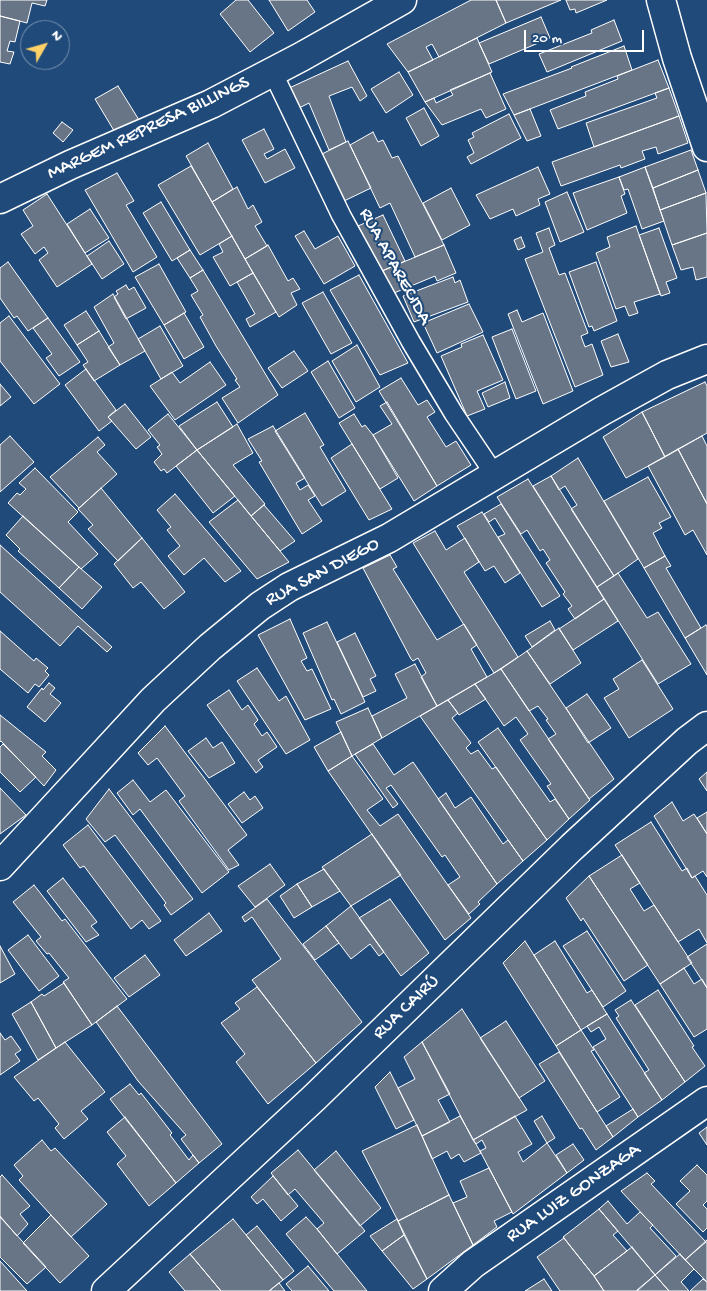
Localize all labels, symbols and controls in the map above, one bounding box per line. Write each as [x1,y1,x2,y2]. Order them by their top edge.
north arrow [20,20,70,70]
scale bar [527,20,647,52]
text: N [47,27,66,45]
text: 20 m [532,30,562,48]
street label: MARGEM REPRESA BILLINGS [44,72,254,186]
street label: RUA APARECIDA [353,205,435,329]
street label: RUA SAN DIEGO [262,533,384,613]
street label: RUA CAIRÚ [369,971,445,1045]
street label: RUA LUIZ GONZAGA [503,1139,645,1249]

